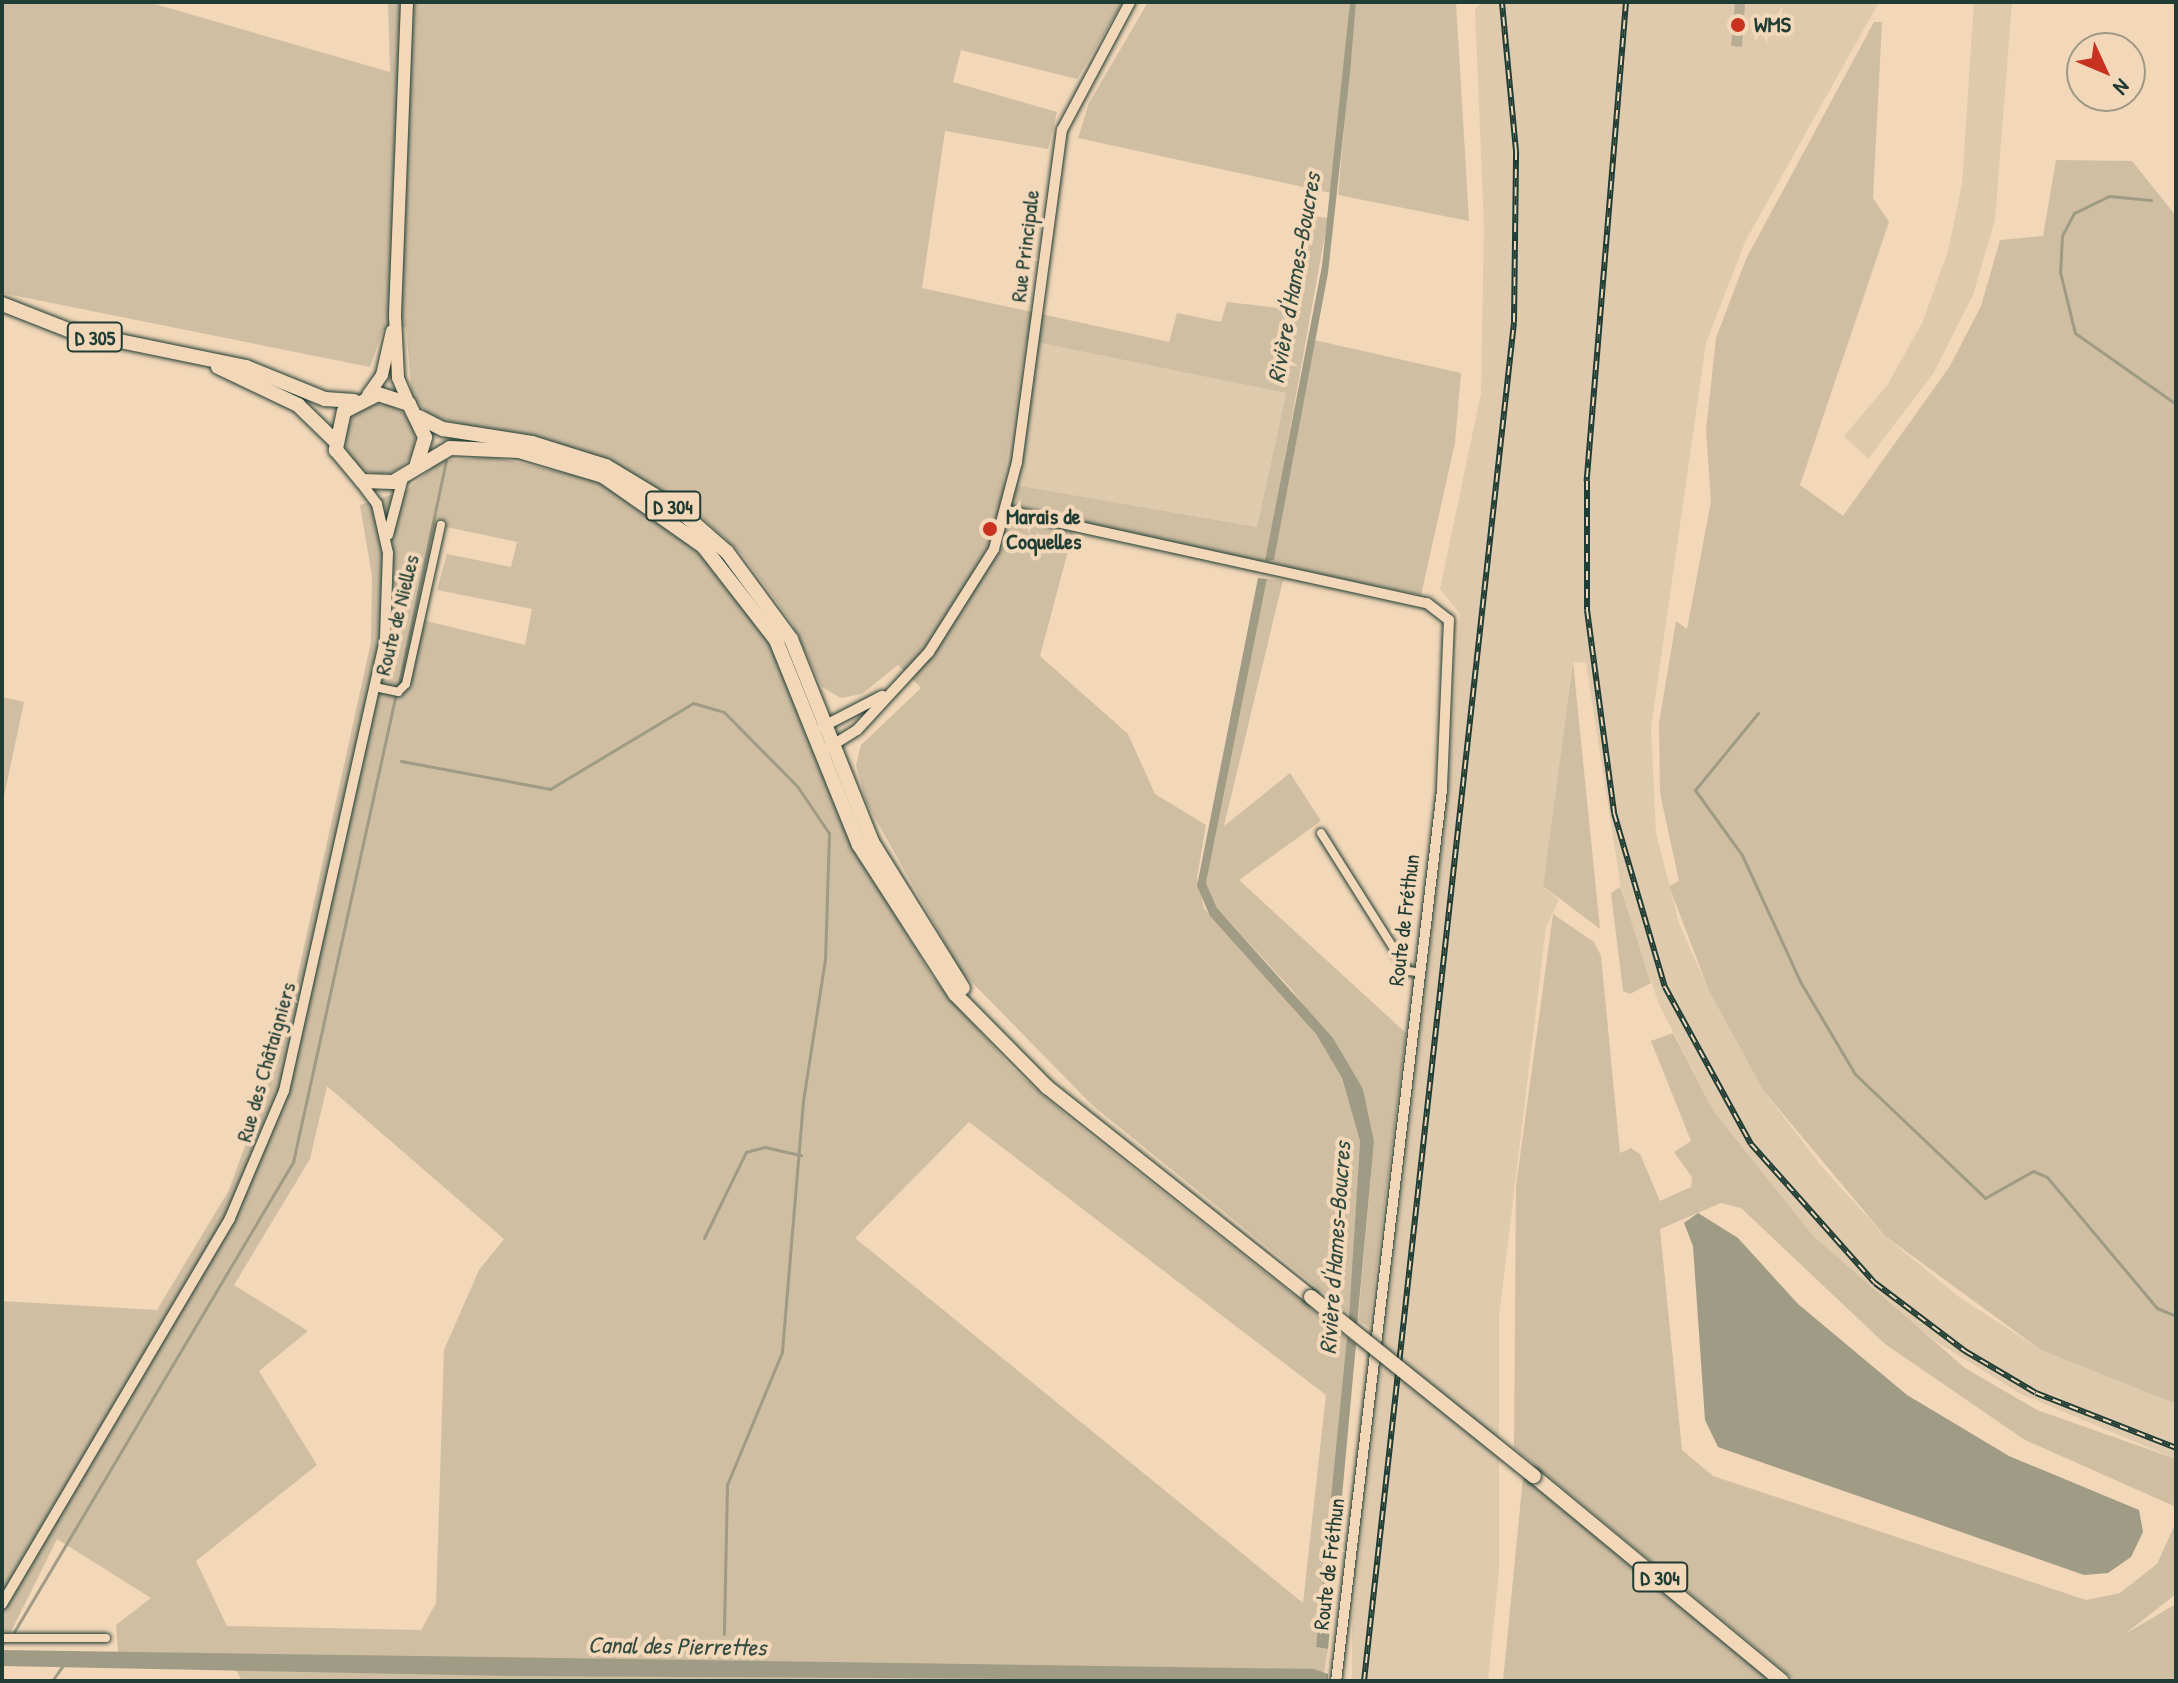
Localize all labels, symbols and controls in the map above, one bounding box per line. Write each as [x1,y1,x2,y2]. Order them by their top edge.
place label: WMS [1754,12,1791,38]
marker: WMS [1729,16,1747,34]
north arrow [2066,32,2146,112]
text: N [2107,73,2137,102]
water label: Rivière d'Hames-Boucres [1261,171,1327,385]
street label: Rue Principale [1005,188,1045,304]
road number: D 305 [65,321,125,353]
road number: D 304 [645,490,701,522]
place label: Marais de Coquelles [1006,503,1081,554]
marker: Marais de Coquelles [981,520,999,538]
street label: Route de Nielles [369,552,425,678]
street label: Route de Fréthun [1383,853,1425,987]
street label: Rue des Châtaigniers [231,979,301,1145]
water label: Rivière d'Hames-Boucres [1313,1141,1357,1355]
street label: Route de Fréthun [1308,1497,1350,1631]
road number: D 304 [1632,1561,1688,1593]
water label: Canal des Pierrettes [588,1630,766,1662]

